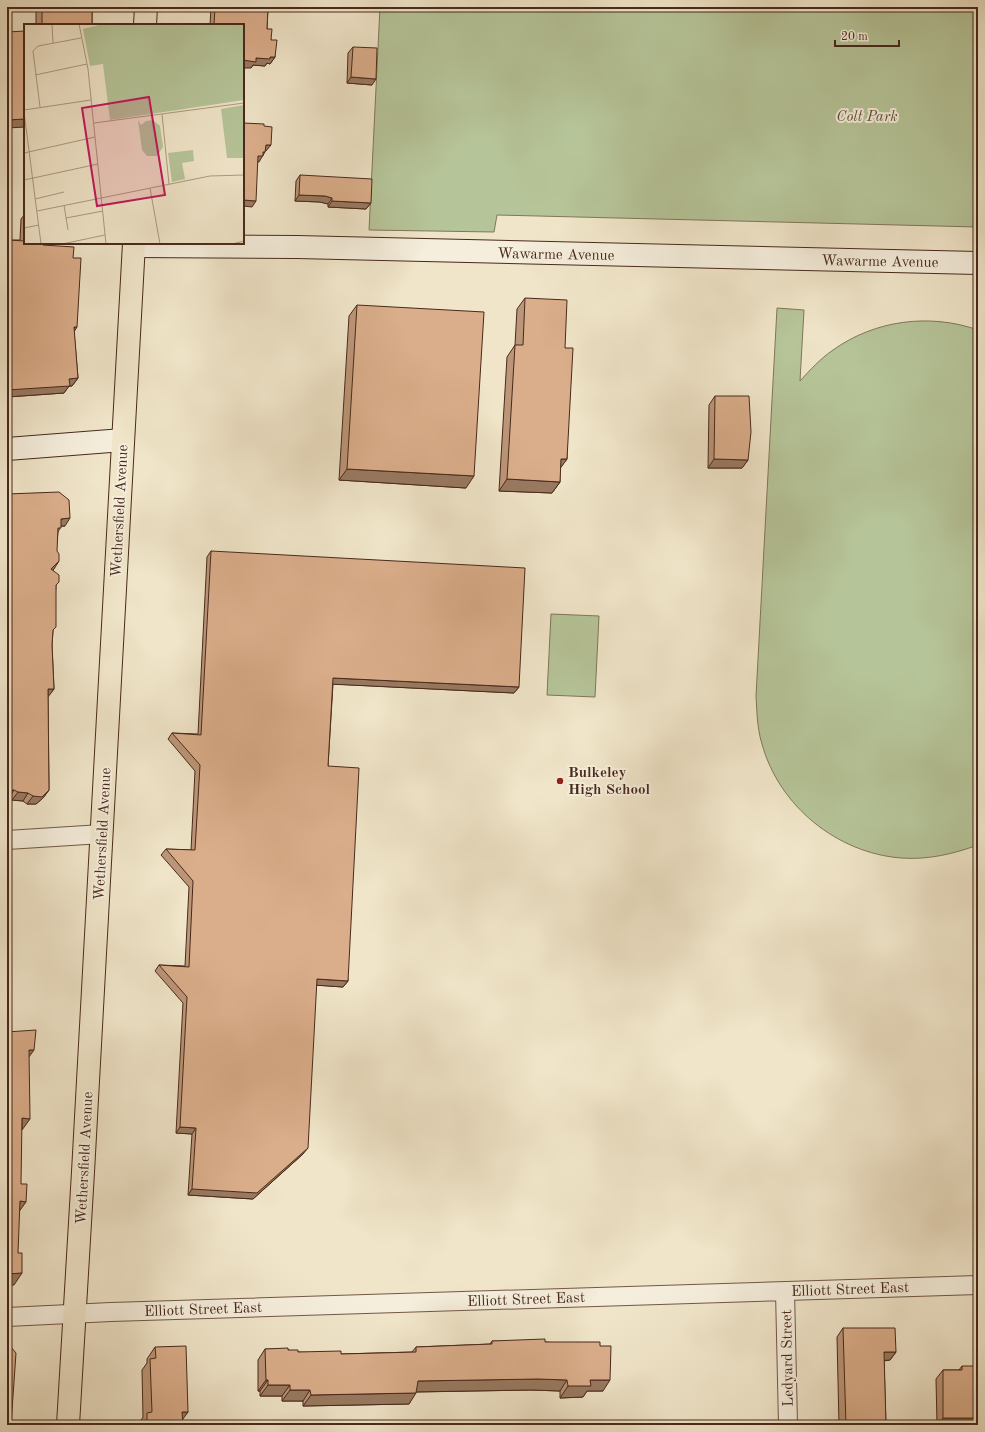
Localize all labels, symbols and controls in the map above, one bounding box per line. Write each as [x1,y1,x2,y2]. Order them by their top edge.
scale bar [835,22,899,48]
inset map [24,24,244,244]
text: 20 m [841,31,868,43]
park label: Colt Park [836,110,898,125]
street label: Wawarme Avenue [497,247,615,264]
street label: Wawarme Avenue [821,254,939,271]
street label: Wethersfield Avenue [110,444,131,578]
place label: Bulkeley High School [568,766,651,798]
street label: Wethersfield Avenue [93,767,114,901]
marker: Bulkeley High School [555,776,565,786]
street label: Wethersfield Avenue [75,1091,96,1225]
street label: Elliott Street East [791,1281,909,1300]
street label: Elliott Street East [467,1291,585,1310]
street label: Elliott Street East [144,1301,262,1320]
street label: Ledyard Street [780,1309,797,1407]

